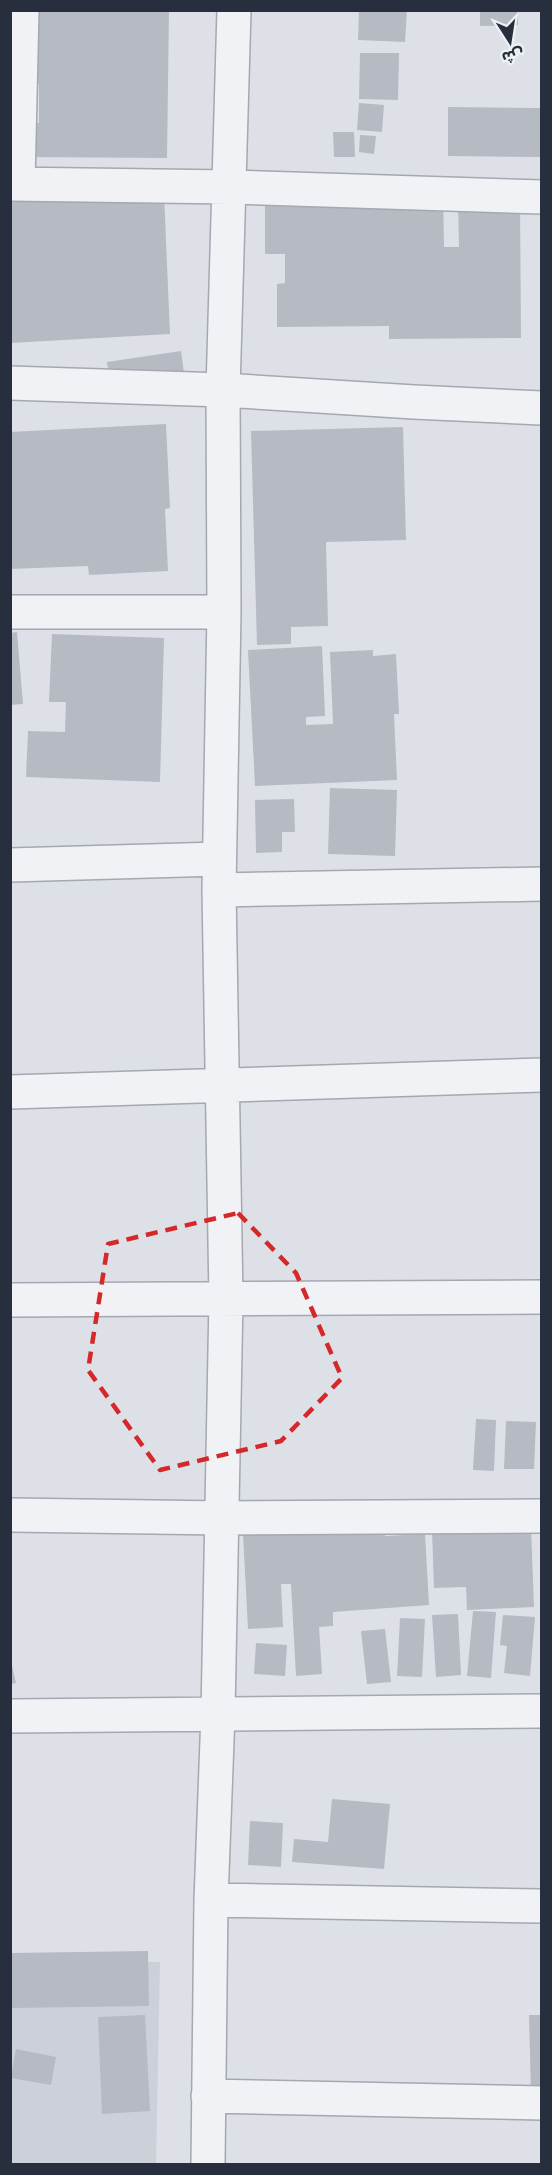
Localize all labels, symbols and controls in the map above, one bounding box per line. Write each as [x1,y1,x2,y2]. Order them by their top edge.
north arrow [480,12,540,72]
text: ش [500,45,526,69]

